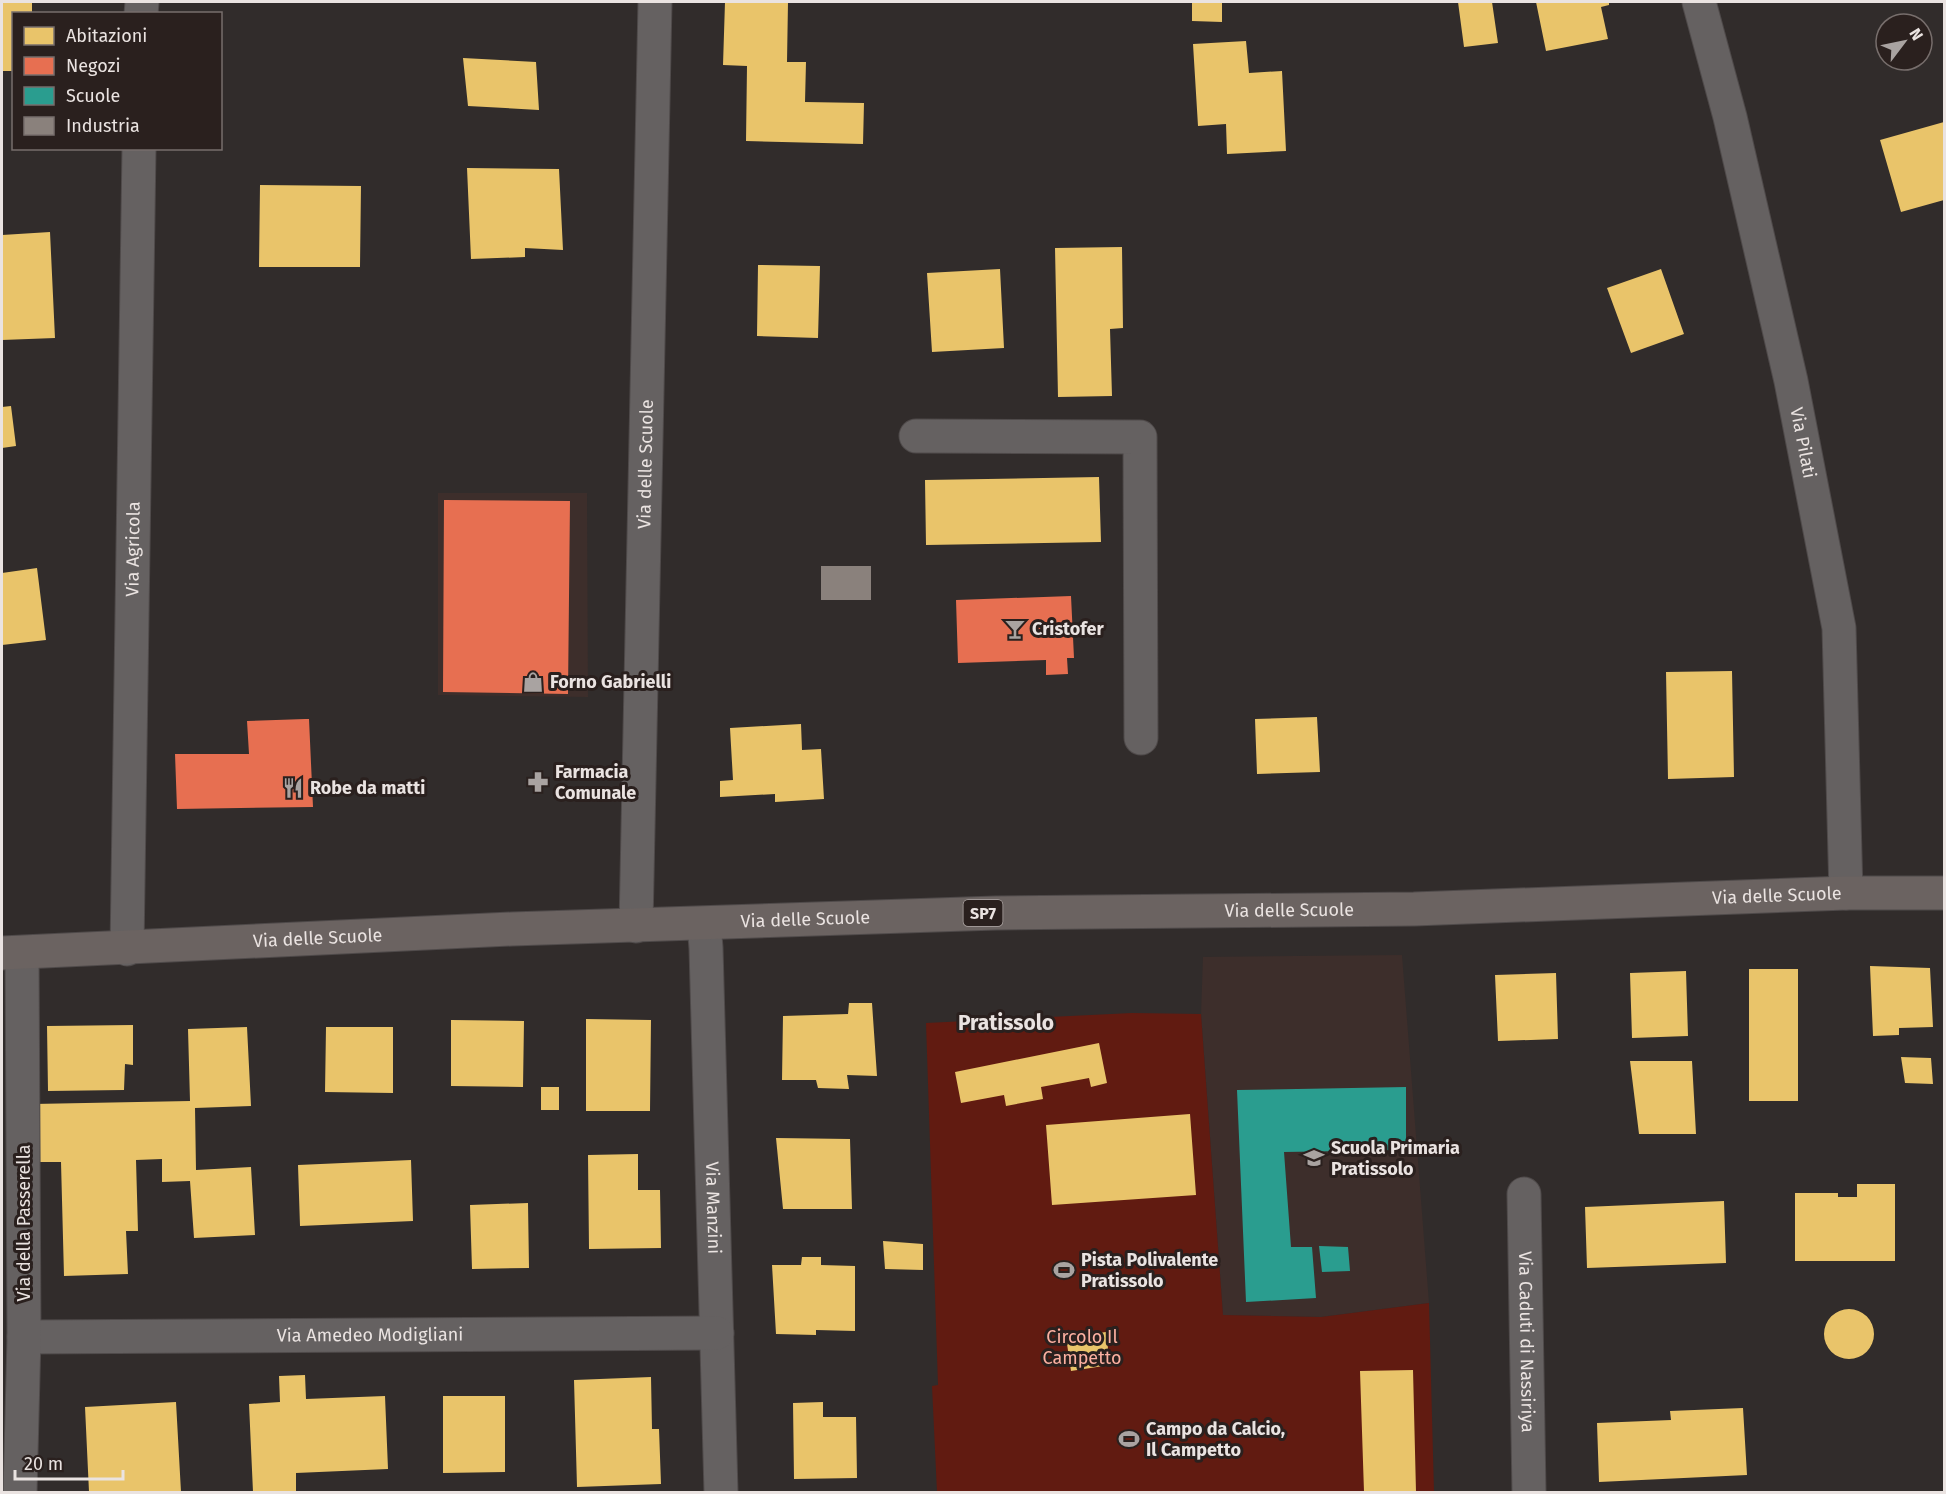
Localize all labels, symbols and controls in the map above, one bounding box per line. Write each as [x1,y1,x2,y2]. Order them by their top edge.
legend [12,12,222,150]
north arrow [1874,12,1934,72]
text: Abitazioni [66,25,147,47]
text: N [1905,25,1927,44]
text: Negozi [66,55,121,77]
text: Scuole [66,85,120,107]
text: Industria [66,115,140,137]
street label: Via delle Scuole [633,399,658,529]
street label: Via Pilati [1785,405,1821,480]
street label: Via Agricola [121,501,145,597]
bar icon: Cristofer [1003,617,1027,641]
place label: Cristofer [1032,618,1104,640]
shop icon: Forno Gabrielli [521,670,545,694]
place label: Forno Gabrielli [550,671,671,693]
place label: Farmacia Comunale [555,761,636,804]
pharmacy icon: Farmacia Comunale [526,770,550,794]
restaurant icon: Robe da matti [281,776,305,800]
place label: Robe da matti [310,777,425,799]
street label: Via delle Scuole [1712,882,1842,909]
street label: Via delle Scuole [1224,899,1354,922]
road number: SP7 [964,900,1002,926]
street label: Via delle Scuole [740,906,870,932]
street label: Via delle Scuole [252,924,383,952]
district label: Pratissolo [958,1010,1054,1036]
place label: Scuola Primaria Pratissolo [1331,1137,1460,1180]
street label: Via della Passerella [13,1144,35,1302]
school or university icon: Scuola Primaria Pratissolo [1302,1146,1326,1170]
street label: Via Manzini [701,1161,725,1254]
place label: Pista Polivalente Pratissolo [1081,1249,1218,1292]
street label: Via Caduti di Nassiriya [1514,1251,1539,1433]
sports icon: Pista Polivalente Pratissolo [1052,1258,1076,1282]
street label: Via Amedeo Modigliani [277,1323,463,1347]
park label: Circolo Il Campetto [1043,1326,1121,1369]
place label: Campo da Calcio, Il Campetto [1146,1418,1285,1461]
sports icon: Campo da Calcio, Il Campetto [1117,1427,1141,1451]
scale bar [15,1443,123,1481]
text: 20 m [24,1453,63,1475]

